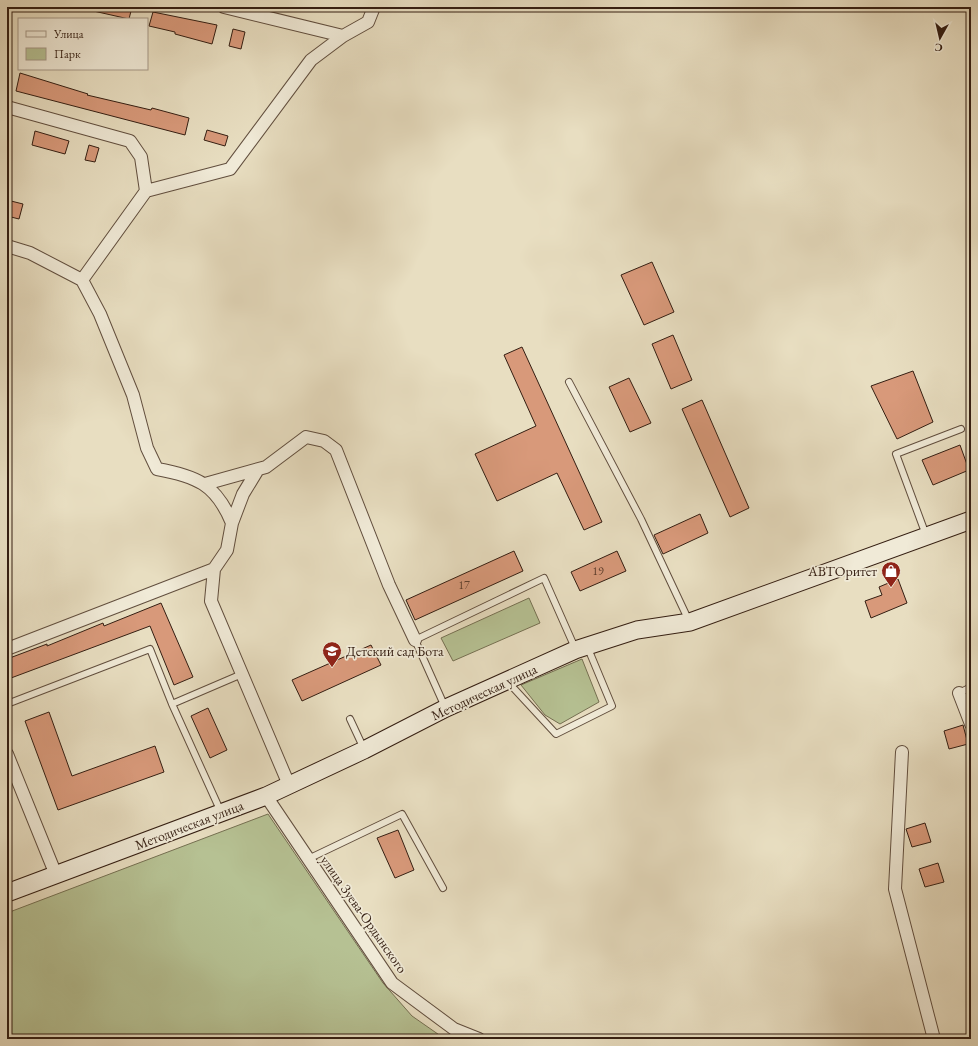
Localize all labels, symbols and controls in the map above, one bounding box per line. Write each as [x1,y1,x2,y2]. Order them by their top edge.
legend [18,18,148,70]
north arrow [920,18,960,58]
text: Улица [53,26,84,42]
text: С [934,40,943,55]
text: Парк [54,46,81,62]
shop icon: АВТОритет [880,560,902,588]
place label: АВТОритет [807,562,877,580]
house number: 19 [592,563,604,579]
house number: 17 [458,577,470,593]
school or university icon: Детский сад Бота [321,640,343,668]
place label: Детский сад Бота [346,642,444,660]
street label: Методическая улица [428,659,540,724]
street label: Методическая улица [132,796,246,854]
street label: улица Зуева-Ордынского [317,852,411,976]

